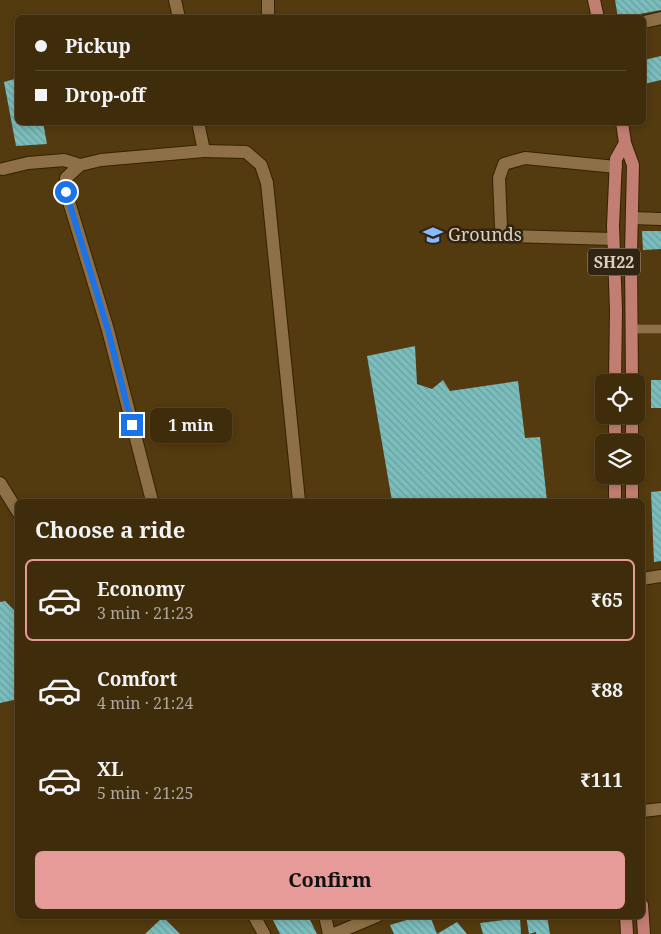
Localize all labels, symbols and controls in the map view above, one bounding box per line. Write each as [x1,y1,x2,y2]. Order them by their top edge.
text: Pickup [65,33,131,59]
text: Drop-off [65,82,145,108]
route start [55,181,77,203]
place label: Grounds [448,222,522,246]
school or university icon: Grounds [422,224,444,246]
road number: SH22 [588,248,640,276]
map controls [595,374,645,484]
button: locate [595,374,645,424]
callout: 1 min [150,408,232,442]
route end [121,414,143,436]
text: 1 min [168,414,214,436]
button: layers [595,434,645,484]
text: Choose a ride [35,514,185,544]
text: Economy [97,576,185,602]
icon: car [37,578,82,623]
text: ₹65 [591,587,623,613]
text: 3 min · 21:23 [97,602,193,624]
text: Comfort [97,666,177,692]
icon: car [37,668,82,713]
text: ₹88 [591,677,623,703]
text: 4 min · 21:24 [97,692,193,714]
text: XL [97,756,123,782]
icon: car [37,758,82,803]
text: ₹111 [580,767,623,793]
text: 5 min · 21:25 [97,782,193,804]
button: Confirm [35,851,625,909]

